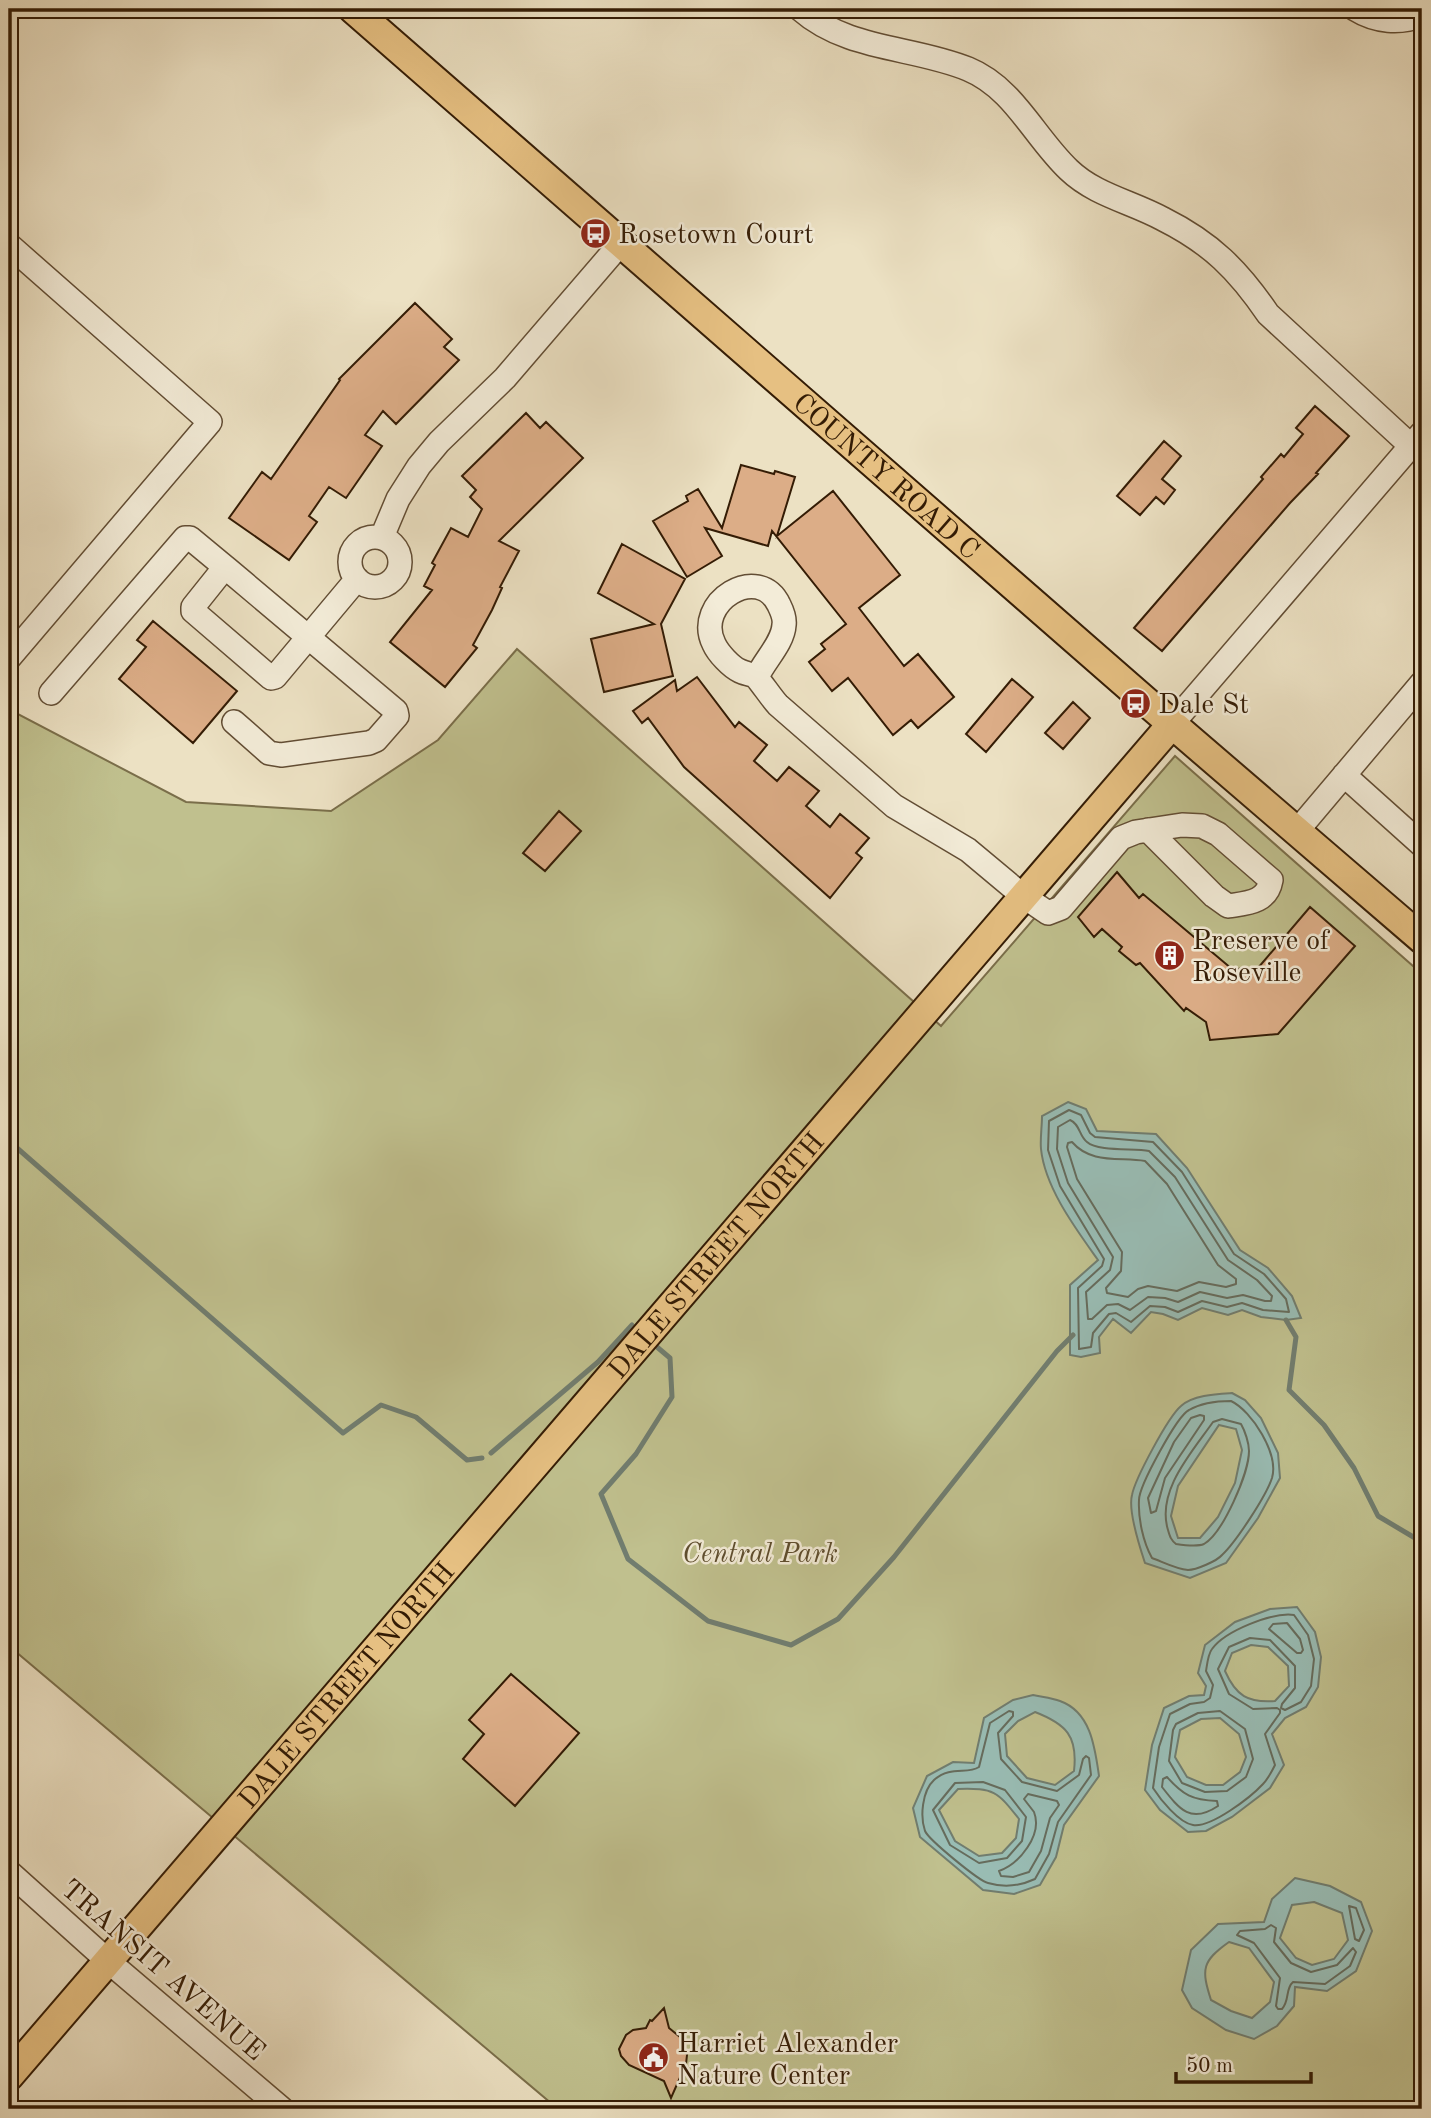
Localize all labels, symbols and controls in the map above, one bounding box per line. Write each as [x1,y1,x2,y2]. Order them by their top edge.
bus stop icon: Rosetown Court [578,216,612,250]
place label: Rosetown Court [618,222,814,250]
street label: COUNTY ROAD C [787,389,984,566]
bus stop icon: Dale St [1118,686,1152,720]
place label: Dale St [1158,692,1249,720]
place label: Preserve of Roseville [1192,928,1331,988]
building icon: Preserve of Roseville [1152,938,1186,972]
street label: DALE STREET NORTH [604,1129,831,1385]
park label: Central Park [682,1541,838,1569]
street label: DALE STREET NORTH [235,1558,461,1815]
street label: TRANSIT AVENUE [55,1876,269,2067]
place label: Harriet Alexander Nature Center [677,2031,898,2091]
public building icon: Harriet Alexander Nature Center [637,2041,671,2075]
scale bar [1176,2041,1310,2085]
text: 50 m [1186,2056,1233,2077]

